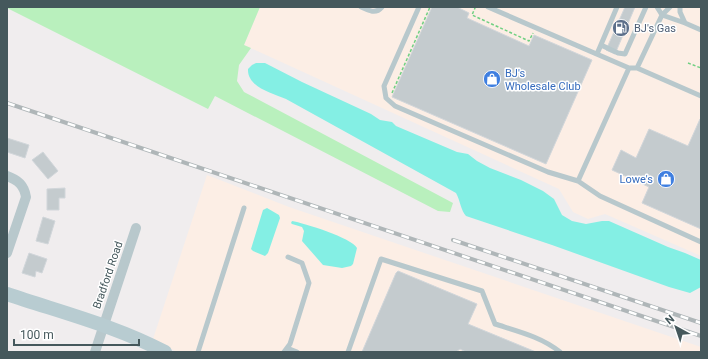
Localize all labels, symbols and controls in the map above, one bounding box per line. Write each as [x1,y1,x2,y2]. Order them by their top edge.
fuel station icon: BJ's Gas [611,18,631,38]
place label: BJ's Gas [634,22,676,35]
place label: BJ's Wholesale Club [505,67,581,93]
shop icon: BJ's Wholesale Club [482,69,502,89]
shop icon: Lowe's [656,169,676,189]
place label: Lowe's [620,173,653,186]
street label: Bradford Road [90,240,126,310]
north arrow [656,307,696,347]
text: N [663,312,677,327]
scale bar [14,321,139,347]
text: 100 m [20,328,54,342]

